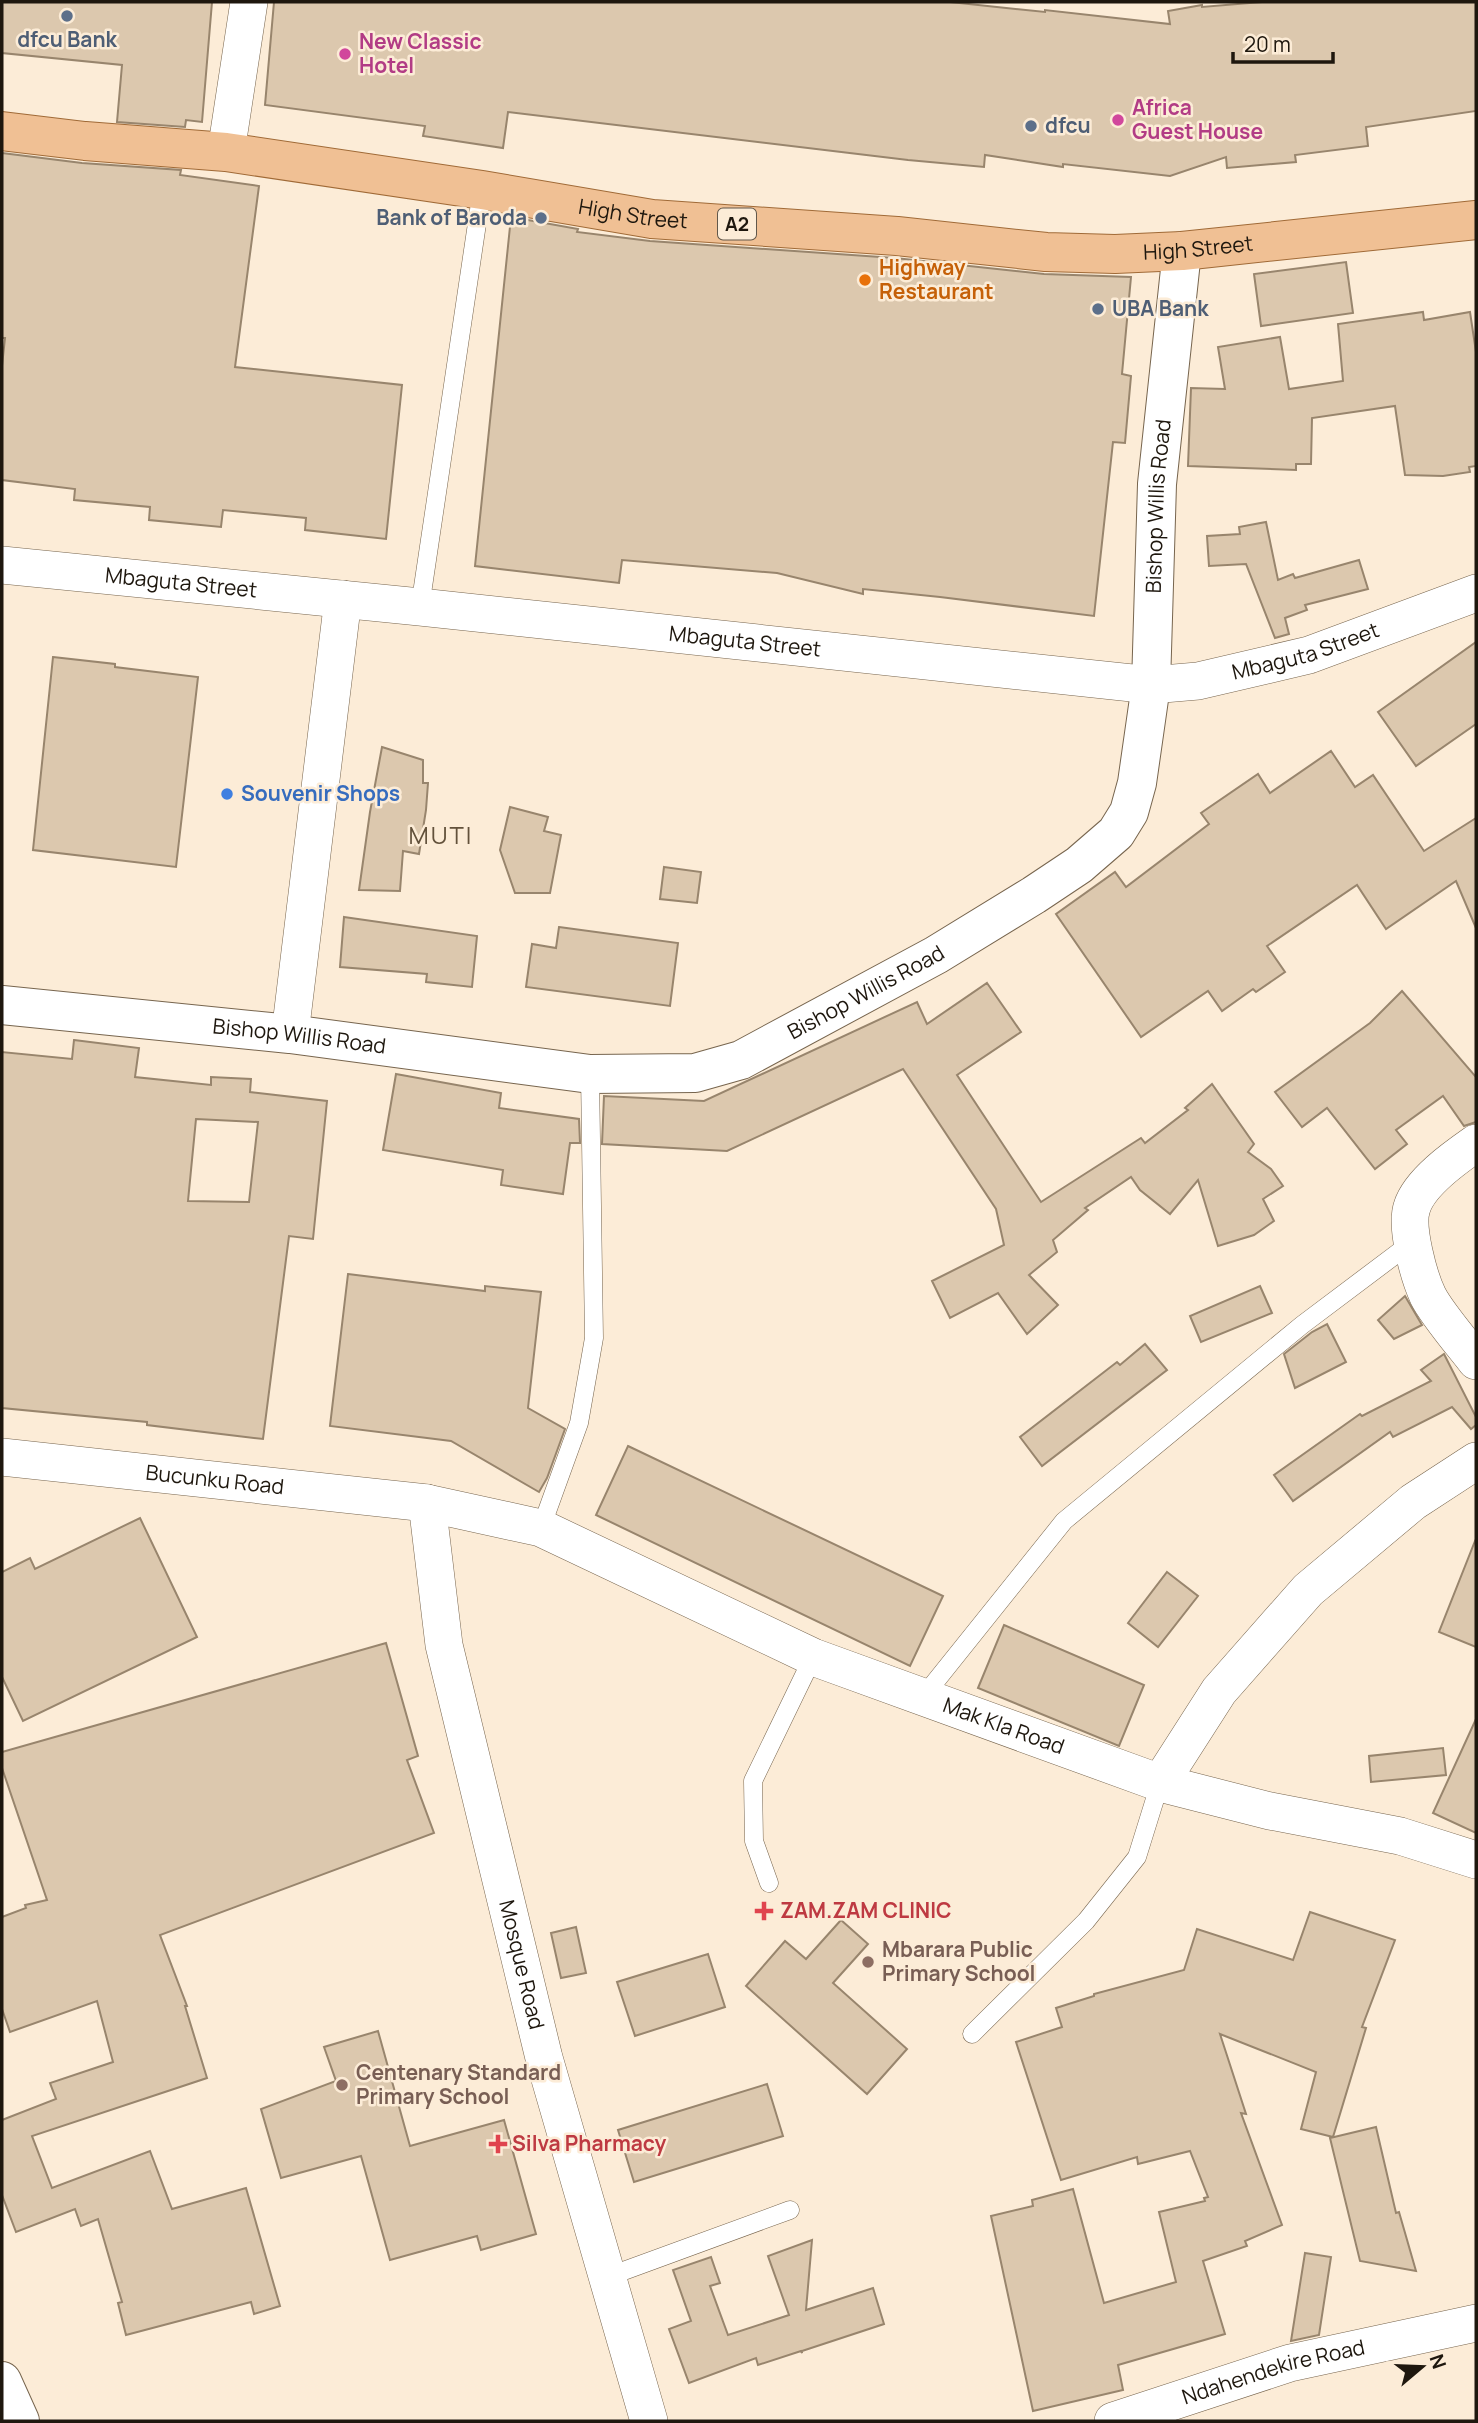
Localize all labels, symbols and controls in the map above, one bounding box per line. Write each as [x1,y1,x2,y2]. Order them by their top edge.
marker: dfcu Bank [59,8,75,24]
scale bar [1233,21,1333,65]
place label: dfcu Bank [17,25,118,53]
place label: New Classic Hotel [359,27,482,79]
text: 20 m [1244,30,1291,58]
marker: New Classic Hotel [337,46,353,62]
place label: Africa Guest House [1132,93,1263,145]
place label: dfcu [1045,111,1091,139]
marker: Africa Guest House [1110,112,1126,128]
marker: dfcu [1023,118,1039,134]
street label: High Street [577,192,689,234]
place label: Bank of Baroda [376,203,527,231]
road number: A2 [718,208,756,240]
marker: Bank of Baroda [533,210,549,226]
street label: High Street [1142,229,1254,266]
place label: Highway Restaurant [879,253,994,305]
marker: Highway Restaurant [857,272,873,288]
place label: UBA Bank [1112,294,1209,322]
marker: UBA Bank [1090,301,1106,317]
street label: Bishop Willis Road [1139,418,1177,594]
street label: Mbaguta Street [104,560,259,604]
street label: Mbaguta Street [1229,615,1383,686]
street label: Mbaguta Street [668,619,823,663]
place label: Souvenir Shops [241,779,400,807]
marker: Souvenir Shops [219,786,235,802]
district label: MUTI [409,818,473,851]
street label: Bishop Willis Road [782,938,949,1045]
street label: Bishop Willis Road [212,1011,388,1060]
street label: Bucunku Road [144,1458,285,1500]
street label: Mak Kla Road [939,1690,1068,1760]
place label: ZAM.ZAM CLINIC [780,1896,952,1924]
street label: Mosque Road [493,1897,552,2032]
marker: ZAM.ZAM CLINIC [754,1901,774,1921]
place label: Mbarara Public Primary School [882,1935,1036,1987]
marker: Mbarara Public Primary School [860,1954,876,1970]
place label: Centenary Standard Primary School [356,2058,561,2110]
marker: Centenary Standard Primary School [334,2077,350,2093]
place label: Silva Pharmacy [512,2129,667,2157]
marker: Silva Pharmacy [490,2136,506,2152]
street label: Ndahendekire Road [1178,2332,1367,2410]
north arrow [1387,2332,1457,2402]
text: N [1424,2351,1453,2372]

